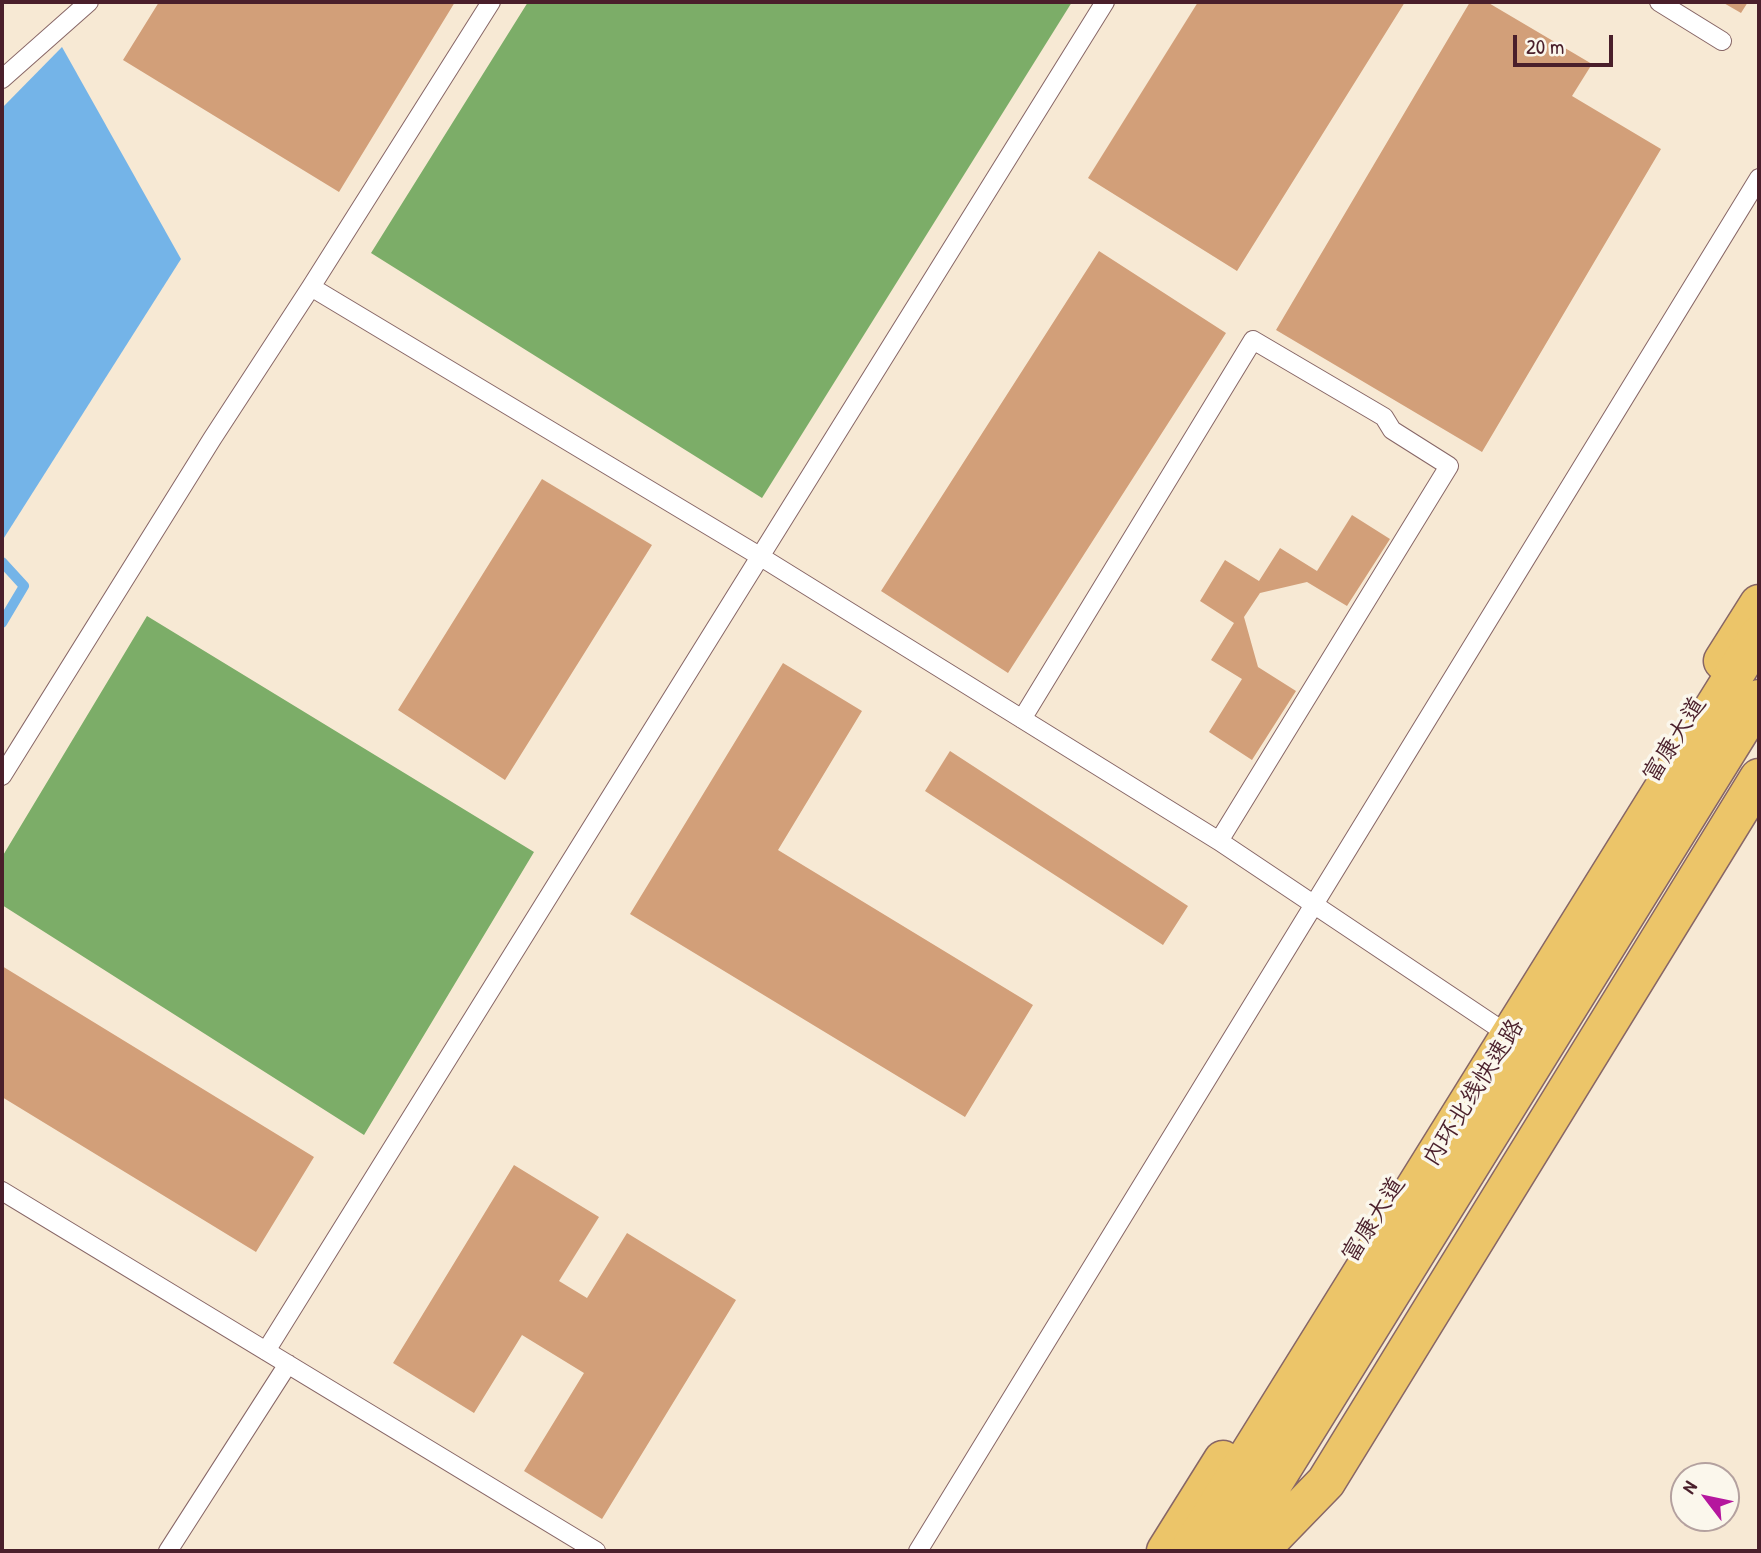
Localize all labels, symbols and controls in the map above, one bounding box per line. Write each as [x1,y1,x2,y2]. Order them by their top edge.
scale bar [1516,21,1616,65]
text: 20 m [1526,32,1564,61]
street label: 富康大道 [1637,692,1713,788]
street label: 内环北线快速路 [1417,1014,1531,1172]
street label: 富康大道 [1336,1172,1412,1268]
north arrow [1670,1462,1740,1532]
text: N [1675,1476,1703,1498]

